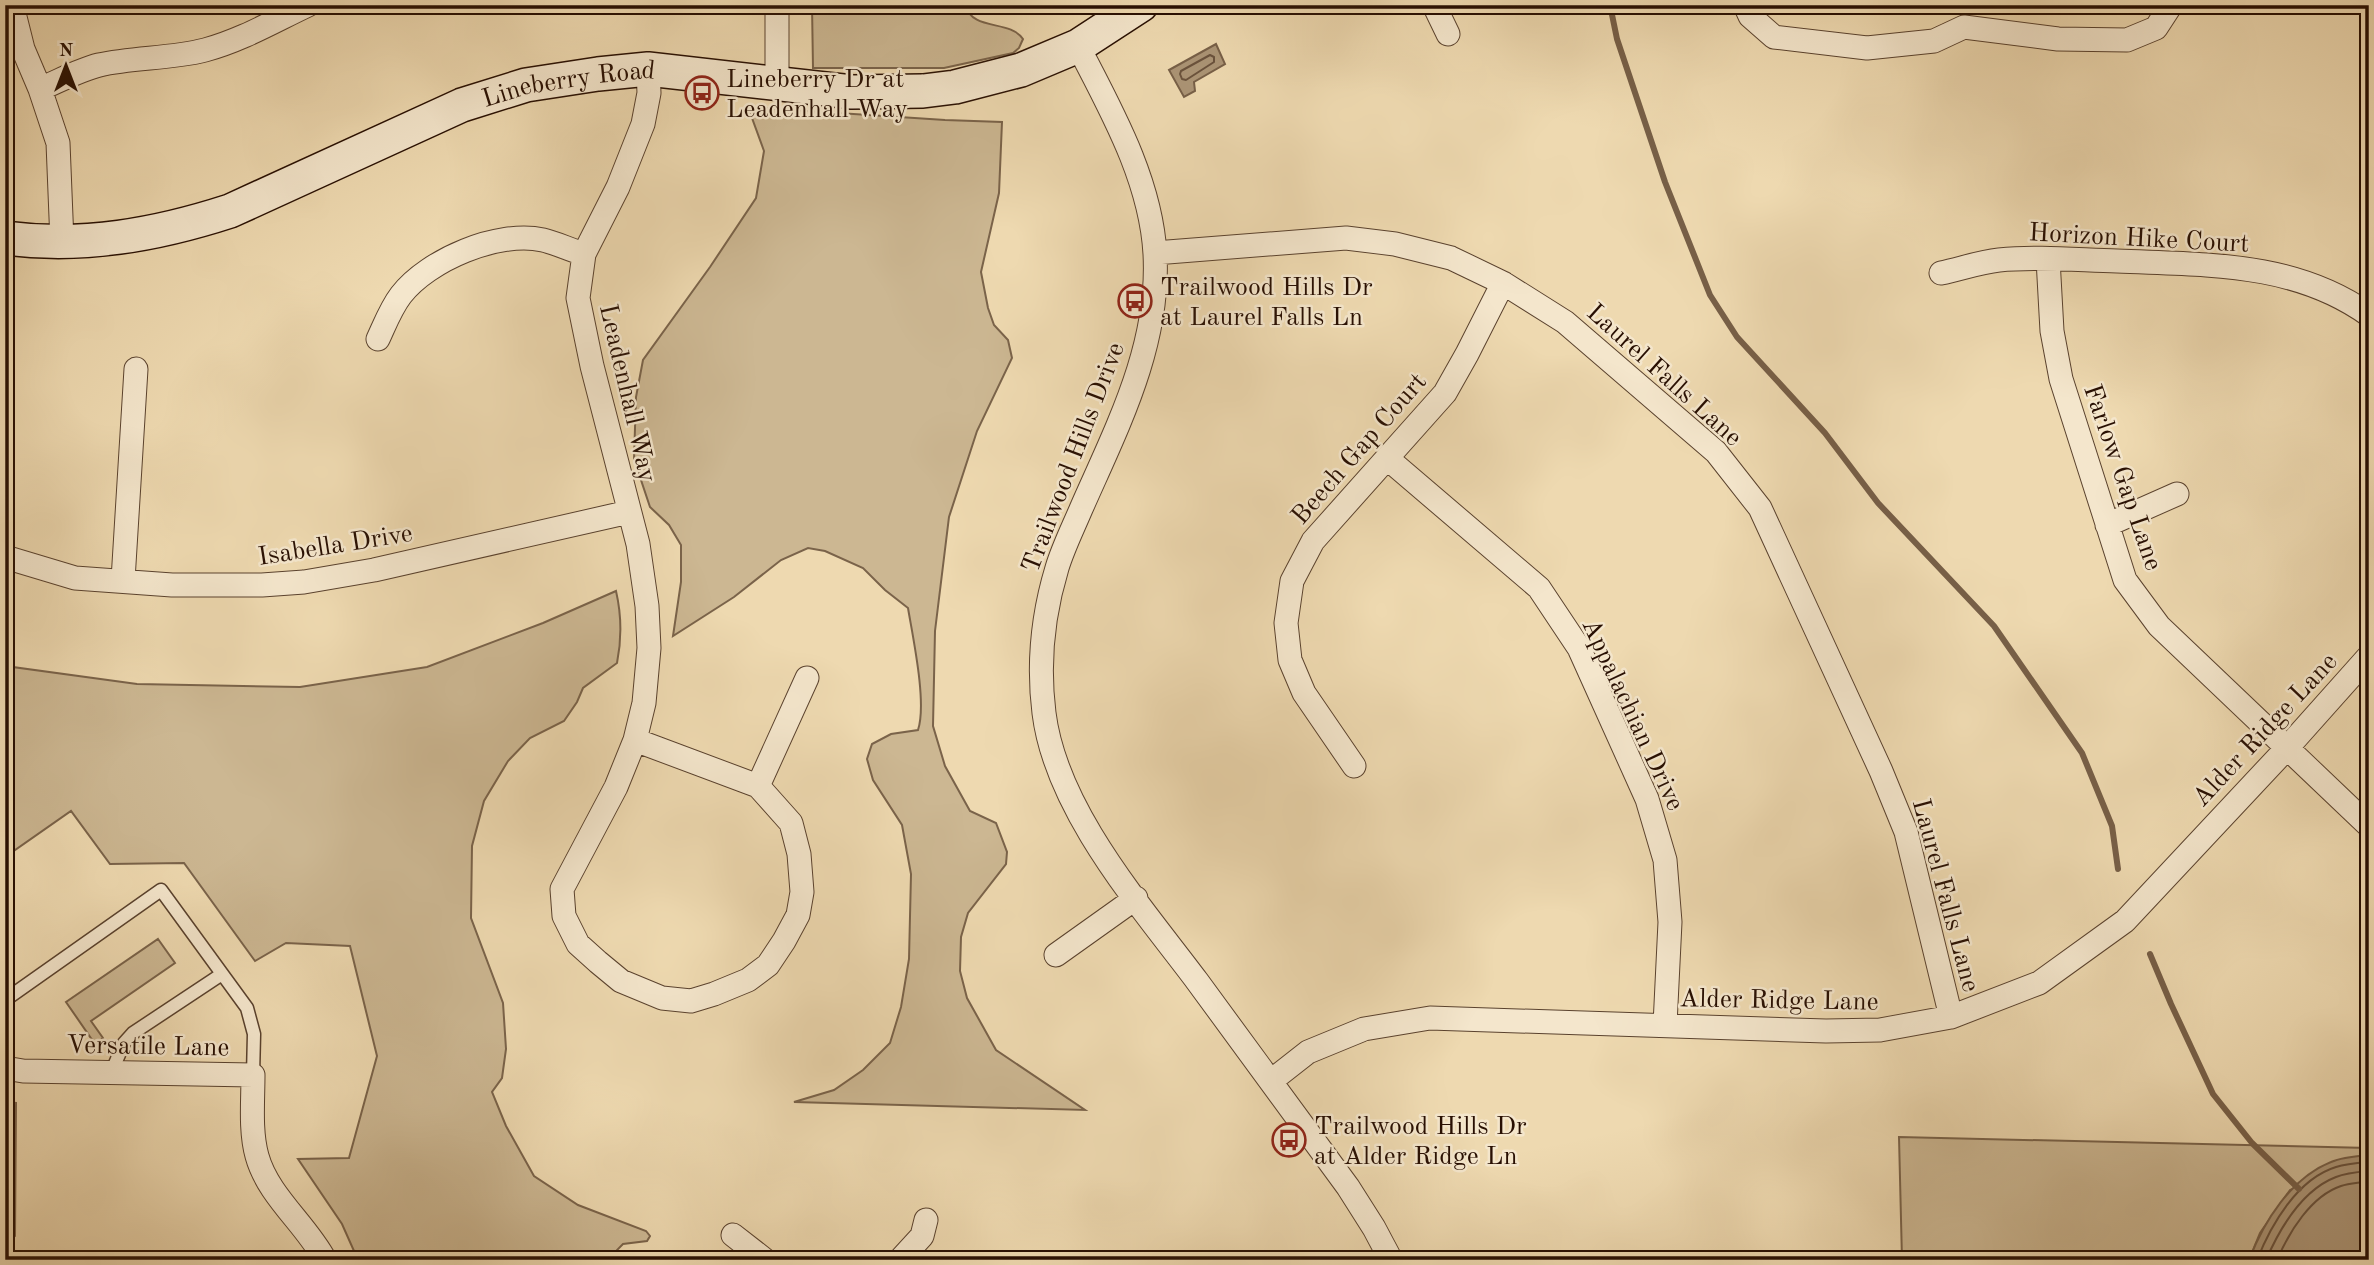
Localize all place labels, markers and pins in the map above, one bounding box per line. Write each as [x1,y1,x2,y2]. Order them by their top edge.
place label: Lineberry Dr at Leadenhall Way [726,67,908,123]
bus stop icon: Lineberry Dr at Leadenhall Way [683,74,721,112]
place label: Trailwood Hills Dr at Laurel Falls Ln [1160,275,1373,331]
bus stop icon: Trailwood Hills Dr at Laurel Falls Ln [1116,282,1154,320]
place label: Trailwood Hills Dr at Alder Ridge Ln [1314,1114,1527,1170]
bus stop icon: Trailwood Hills Dr at Alder Ridge Ln [1270,1121,1308,1159]

